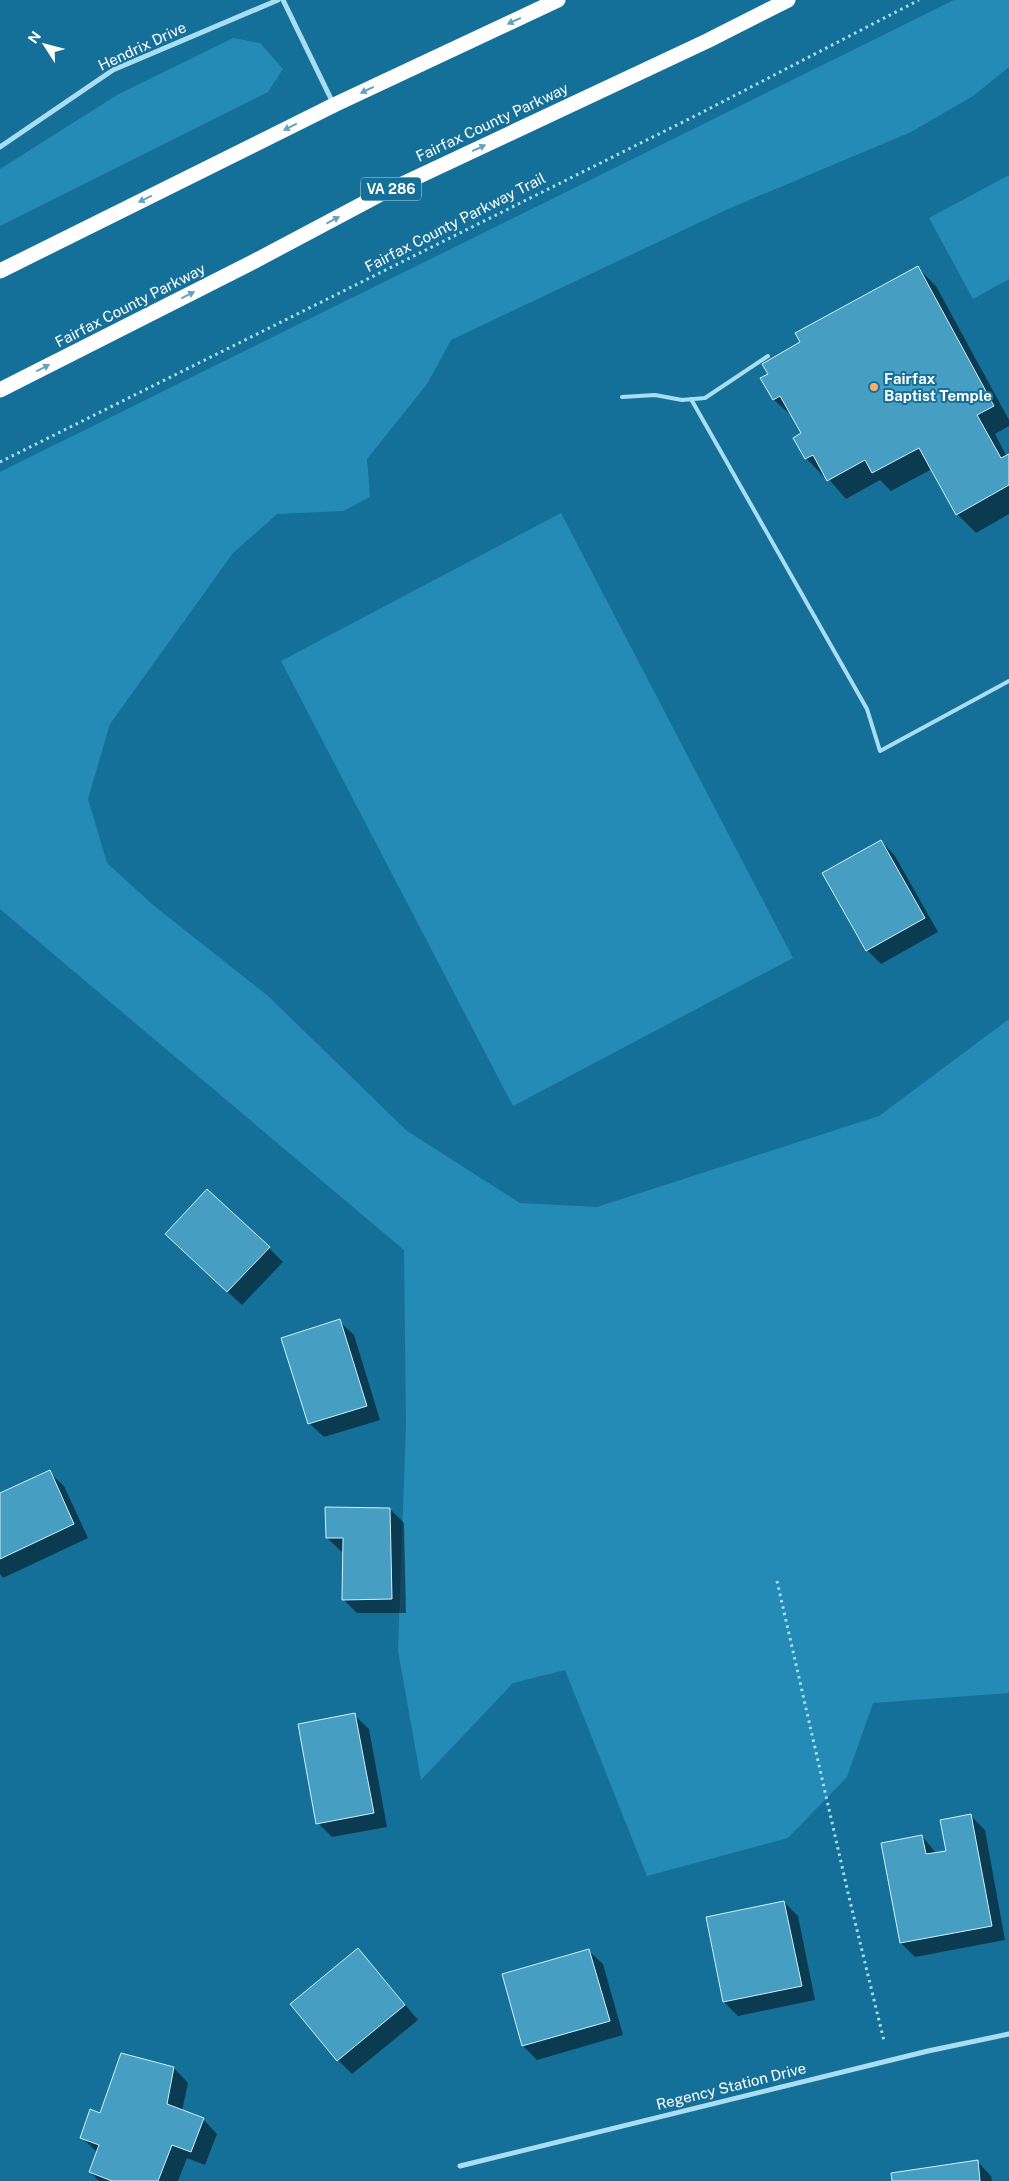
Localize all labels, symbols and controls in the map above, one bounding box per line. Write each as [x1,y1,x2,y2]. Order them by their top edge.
one-way arrow [507,17,521,25]
street label: Hendrix Drive [95,18,189,74]
north arrow [20,20,70,70]
text: N [25,28,44,46]
street label: Fairfax County Parkway [413,79,571,165]
one-way arrow [360,86,374,94]
one-way arrow [283,123,298,131]
one-way arrow [471,144,486,152]
street label: Fairfax County Parkway Trail [362,169,548,275]
road number: VA 286 [361,178,421,200]
one-way arrow [138,195,152,203]
one-way arrow [326,215,339,224]
street label: Fairfax County Parkway [52,260,208,350]
one-way arrow [181,291,196,299]
one-way arrow [36,364,51,372]
place label: Fairfax Baptist Temple [884,370,992,404]
marker: Fairfax Baptist Temple [868,381,880,393]
street label: Regency Station Drive [654,2059,808,2113]

